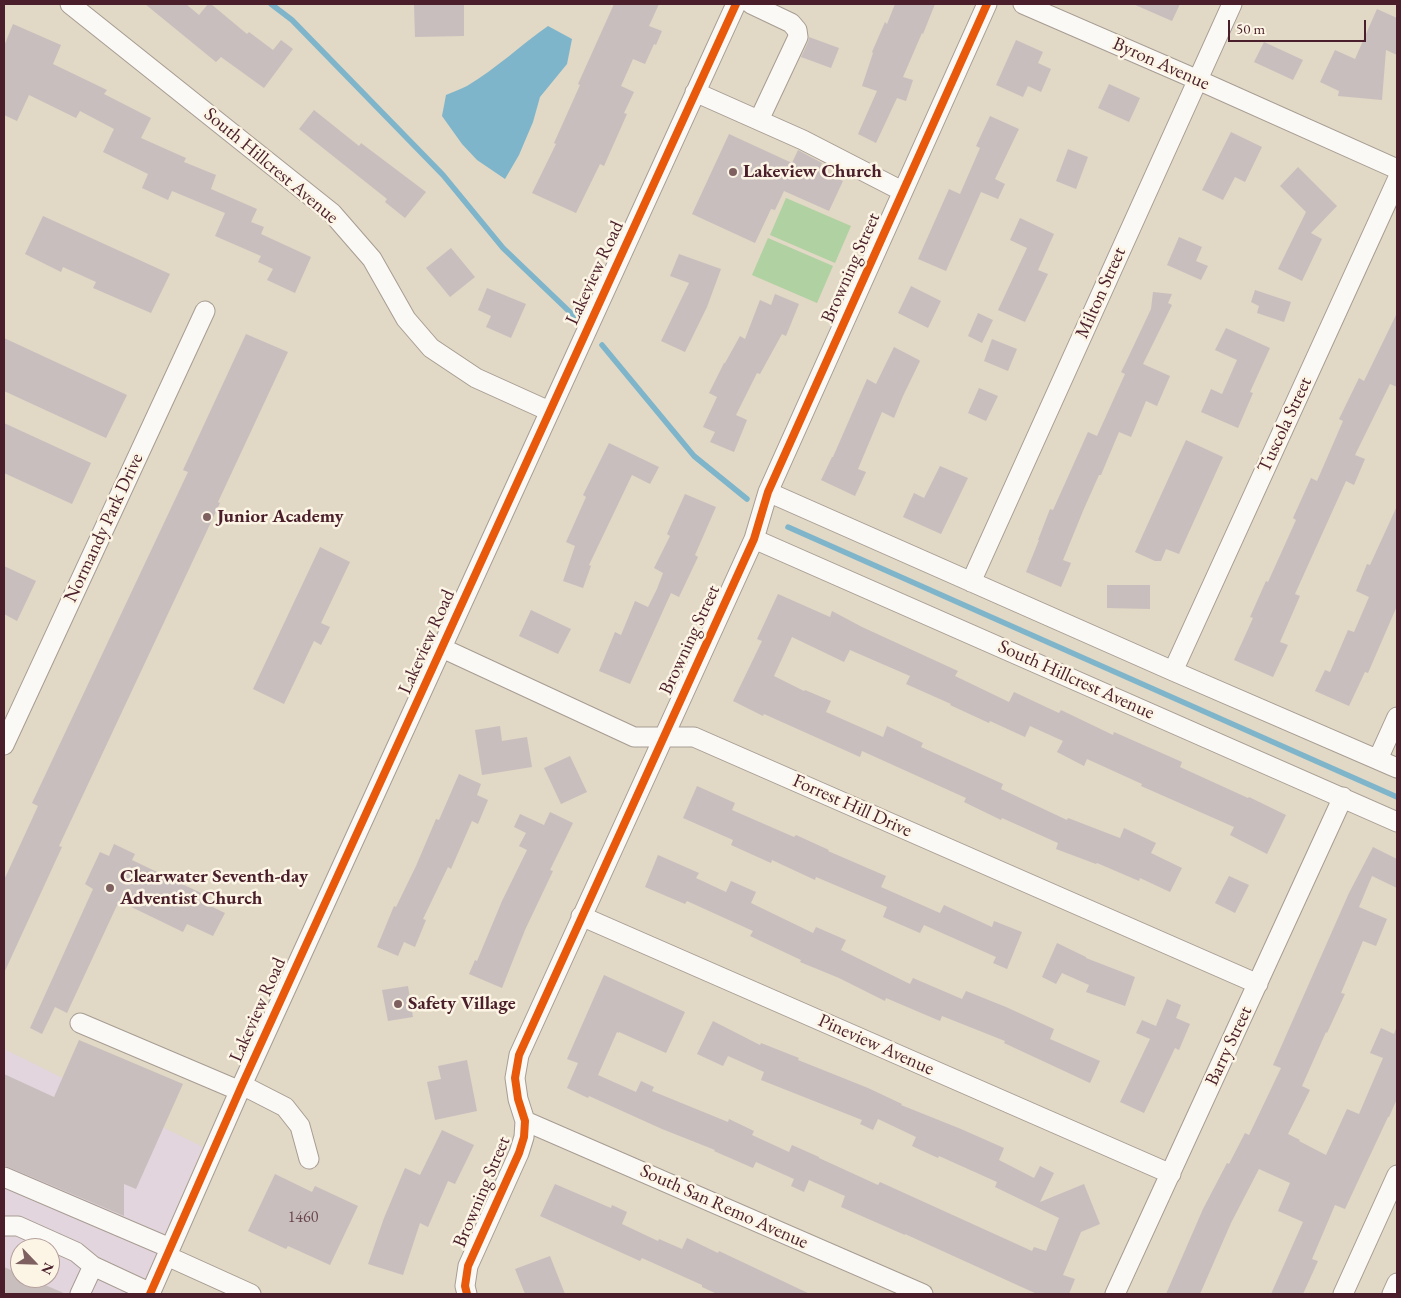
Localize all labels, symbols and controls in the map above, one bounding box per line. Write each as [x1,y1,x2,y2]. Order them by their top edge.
scale bar [1231,10,1368,42]
text: 50 m [1236,19,1265,38]
street label: Byron Avenue [1109,33,1213,95]
street label: South Hillcrest Avenue [199,103,343,229]
place label: Lakeview Church [743,161,882,183]
marker: Lakeview Church [727,166,739,178]
street label: Browning Street [817,209,885,327]
street label: Lakeview Road [561,217,629,329]
street label: Milton Street [1071,244,1131,342]
street label: Tuscola Street [1253,373,1317,477]
street label: Normandy Park Drive [60,450,148,606]
place label: Junior Academy [217,506,344,528]
marker: Junior Academy [201,511,213,523]
street label: Browning Street [655,582,725,698]
street label: Lakeview Road [394,586,460,698]
street label: South Hillcrest Avenue [994,635,1158,725]
street label: Forrest Hill Drive [789,770,915,842]
place label: Clearwater Seventh-day Adventist Church [120,866,308,910]
marker: Clearwater Seventh-day Adventist Church [104,882,116,894]
street label: Lakeview Road [225,954,291,1066]
place label: Safety Village [408,993,516,1015]
marker: Safety Village [392,998,404,1010]
street label: Barry Street [1201,1003,1257,1089]
street label: Pineview Avenue [815,1009,937,1081]
street label: Browning Street [448,1133,516,1251]
street label: South San Remo Avenue [636,1160,812,1254]
house number: 1460 [288,1208,318,1228]
north arrow [10,1238,60,1288]
text: N [37,1260,58,1278]

